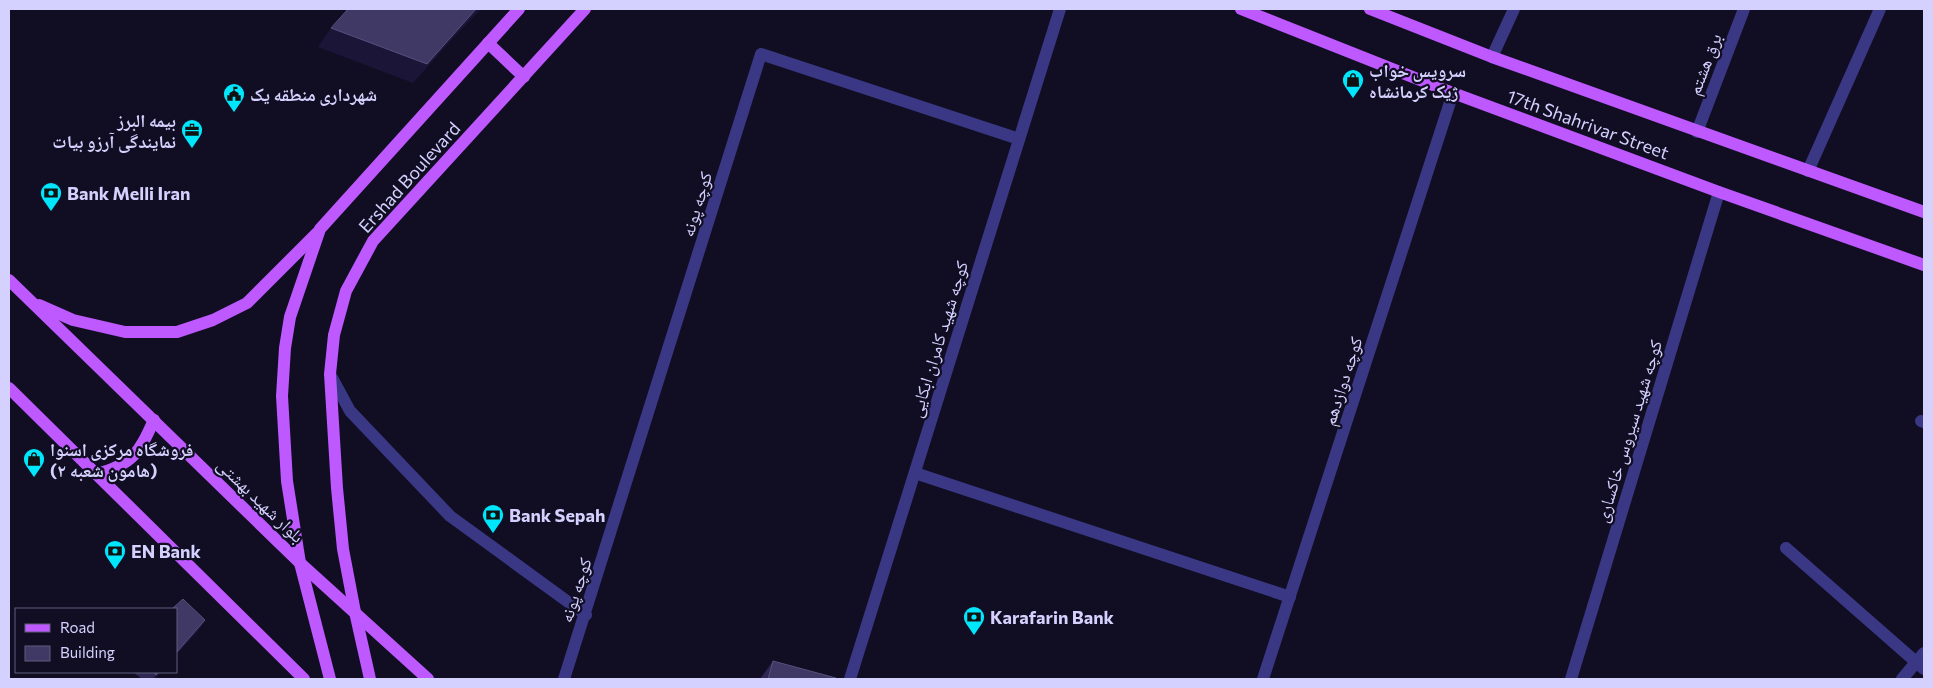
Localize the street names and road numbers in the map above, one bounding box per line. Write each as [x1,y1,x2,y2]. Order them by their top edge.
street label: برق هشتم [1682,30,1728,99]
street label: 17th Shahrivar Street [1504,84,1672,164]
street label: Ershad Boulevard [354,117,464,237]
street label: کوچه پونه [676,168,718,239]
street label: کوچه شهید کامران ابکایی [904,258,973,420]
street label: کوچه دوازدهم [1317,333,1369,429]
street label: کوچه شهید سیروس خاکساری [1590,337,1667,525]
street label: بلوار شهید بهشتی [212,453,309,548]
street label: کوچه پونه [554,554,597,625]

